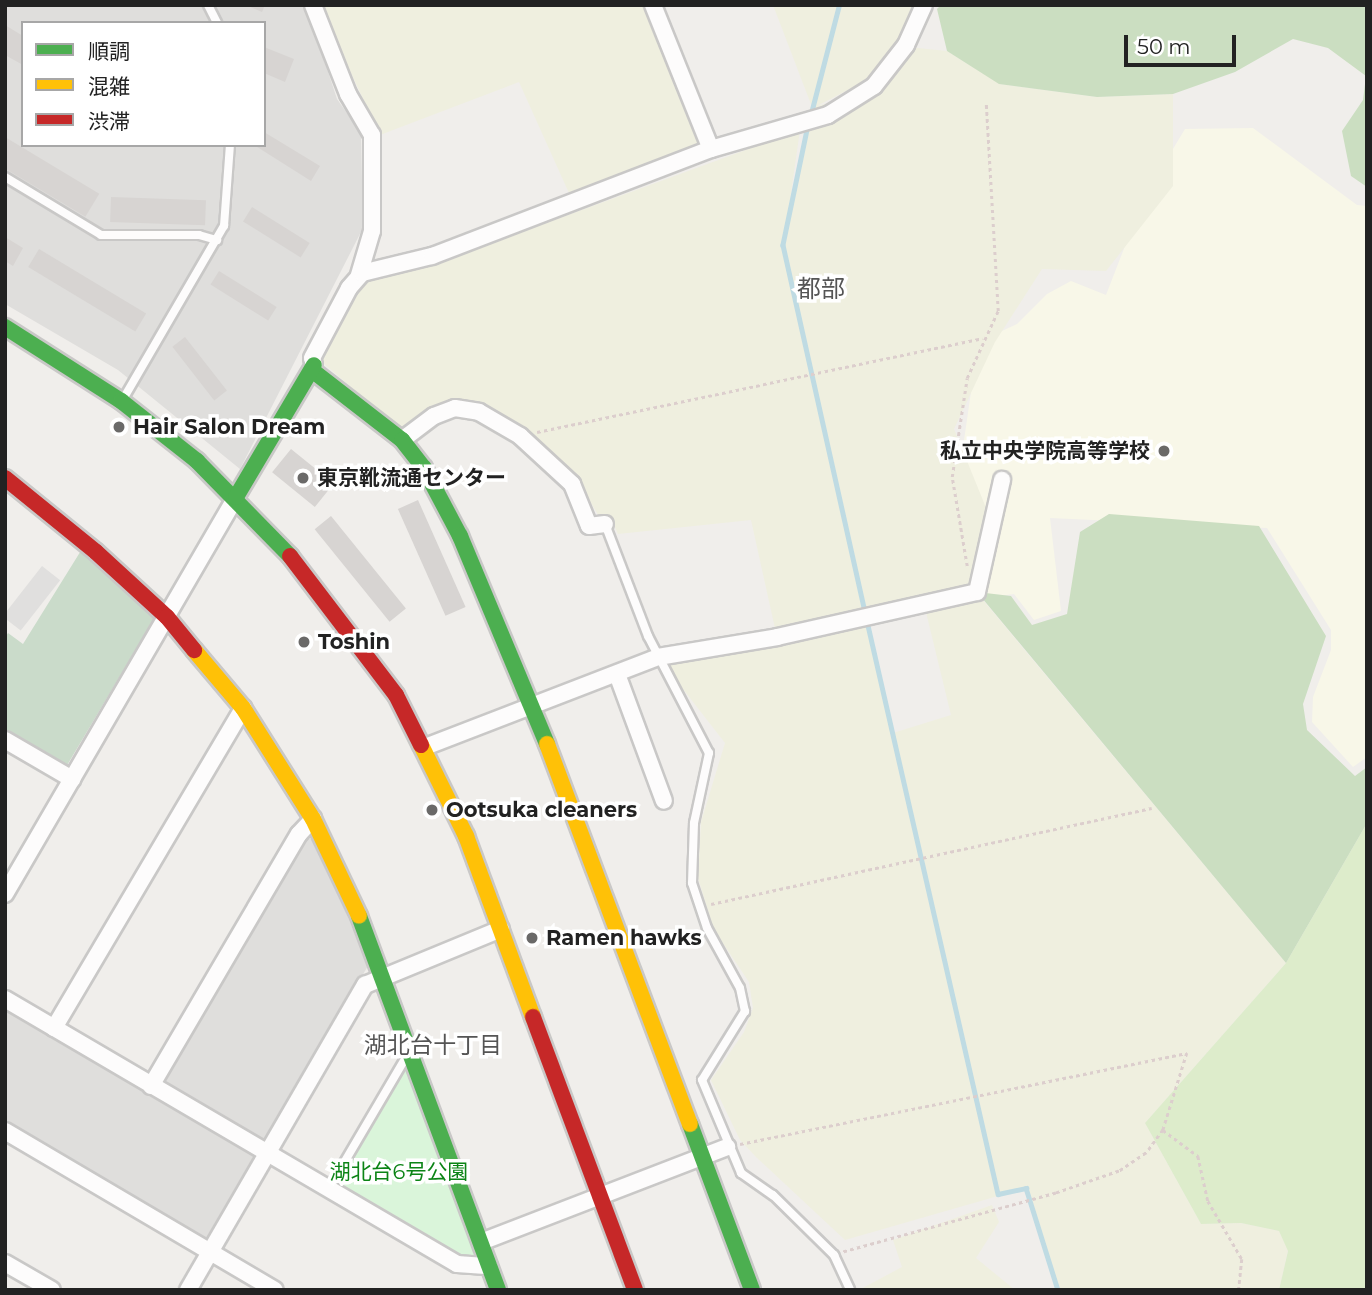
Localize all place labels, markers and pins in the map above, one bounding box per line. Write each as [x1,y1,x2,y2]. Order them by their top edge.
place label: Hair Salon Dream [133,414,325,440]
marker: Hair Salon Dream [111,419,127,435]
place label: 私立中央学院高等学校 [940,438,1150,464]
marker: 私立中央学院高等学校 [1156,443,1172,459]
place label: 東京靴流通センター [317,465,506,491]
marker: 東京靴流通センター [295,470,311,486]
place label: Toshin [318,629,390,655]
marker: Toshin [296,634,312,650]
place label: Ootsuka cleaners [446,797,637,823]
marker: Ootsuka cleaners [424,802,440,818]
place label: Ramen hawks [546,925,702,951]
marker: Ramen hawks [524,930,540,946]

